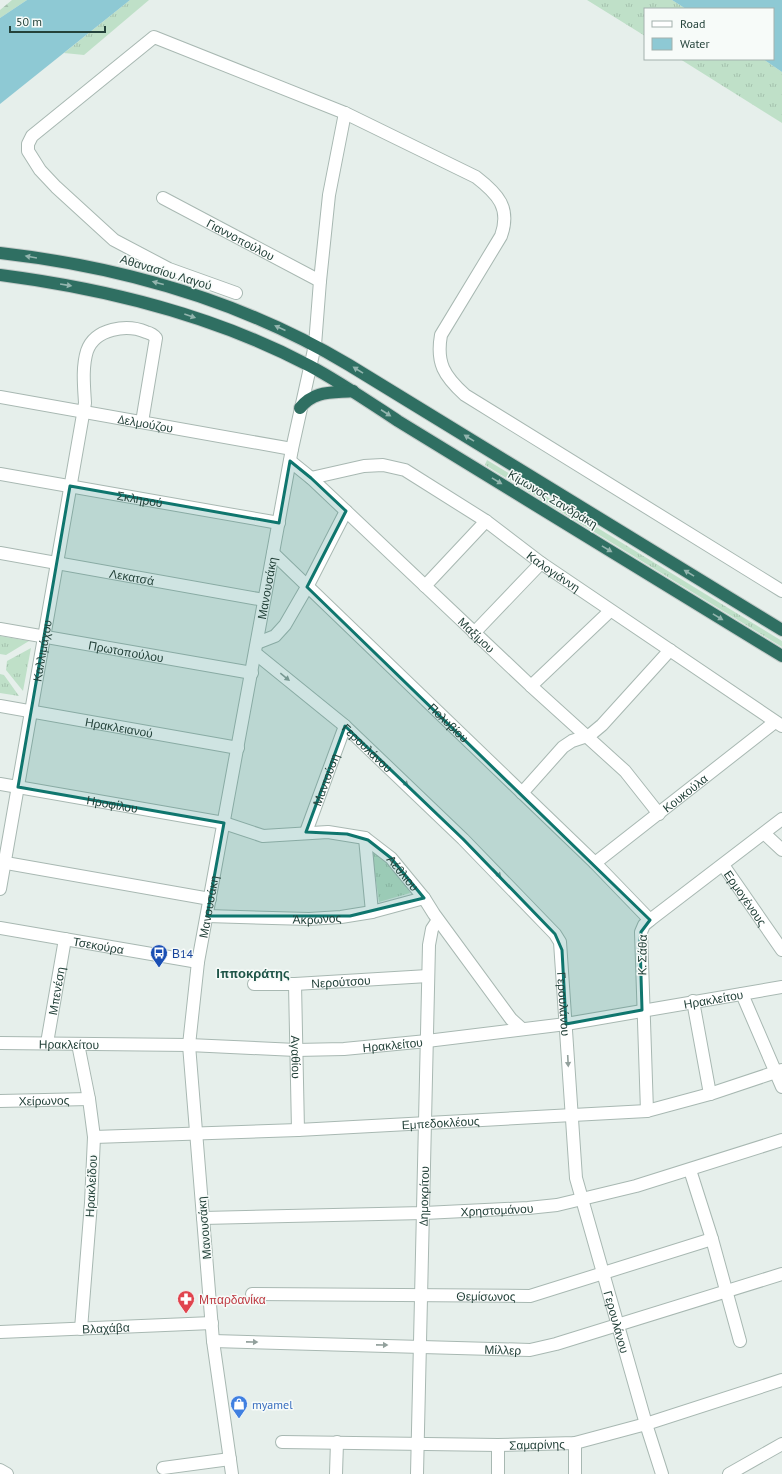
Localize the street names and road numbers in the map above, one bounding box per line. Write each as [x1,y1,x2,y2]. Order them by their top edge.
street label: Γιαννοπούλου [204,215,277,263]
street label: Αθανασίου Λαγού [118,251,214,293]
street label: Δελμούζου [117,411,174,435]
street label: Κίμωνος Σανδράκη [506,466,600,532]
street label: Σκληρού [116,487,164,510]
street label: Καλογιάννη [524,548,583,595]
street label: Μανουσάκη [253,556,280,620]
street label: Λεκατσά [108,565,155,588]
street label: Μαξίμου [455,614,498,655]
street label: Καλλιμάχου [29,619,54,683]
street label: Πρωτοπούλου [87,637,165,665]
street label: Πολυβίου [425,699,472,745]
street label: Ηρακλειανού [84,714,154,740]
street label: Γερουλάνου [339,720,396,775]
street label: Μαντούση [309,751,342,808]
street label: Κουκούλα [659,770,710,815]
street label: Ηροφίλου [86,792,139,815]
street label: Αέθλιου [384,852,422,894]
street label: Ερμογένους [721,867,770,929]
street label: Μανουσάκη [195,874,221,939]
street label: Άκρωνος [292,909,342,927]
street label: Τσεκούρα [72,933,125,957]
street label: Κ. Σάθα [634,934,650,976]
street label: Μπενέση [44,965,68,1016]
street label: Γερουλάνου [555,971,574,1036]
street label: Νερούτσου [311,972,371,991]
street label: Ηρακλείτου [682,986,744,1011]
street label: Ηρακλείτου [362,1034,423,1055]
street label: Αγαθίου [289,1035,304,1079]
street label: Ηρακλείτου [39,1036,99,1052]
street label: Χείρωνος [18,1092,70,1108]
street label: Εμπεδοκλέους [401,1113,480,1132]
street label: Ηρακλείδου [82,1154,100,1218]
street label: Δημοκρίτου [415,1166,431,1226]
street label: Μανουσάκη [194,1196,214,1260]
street label: Χρηστομάνου [460,1200,534,1219]
street label: Θεμίσωνος [456,1288,516,1303]
street label: Γερουλάνου [601,1289,633,1355]
street label: Βλαχάβα [82,1319,130,1336]
street label: Μίλλερ [484,1341,522,1357]
street label: Σαμαρίνης [509,1436,565,1452]

